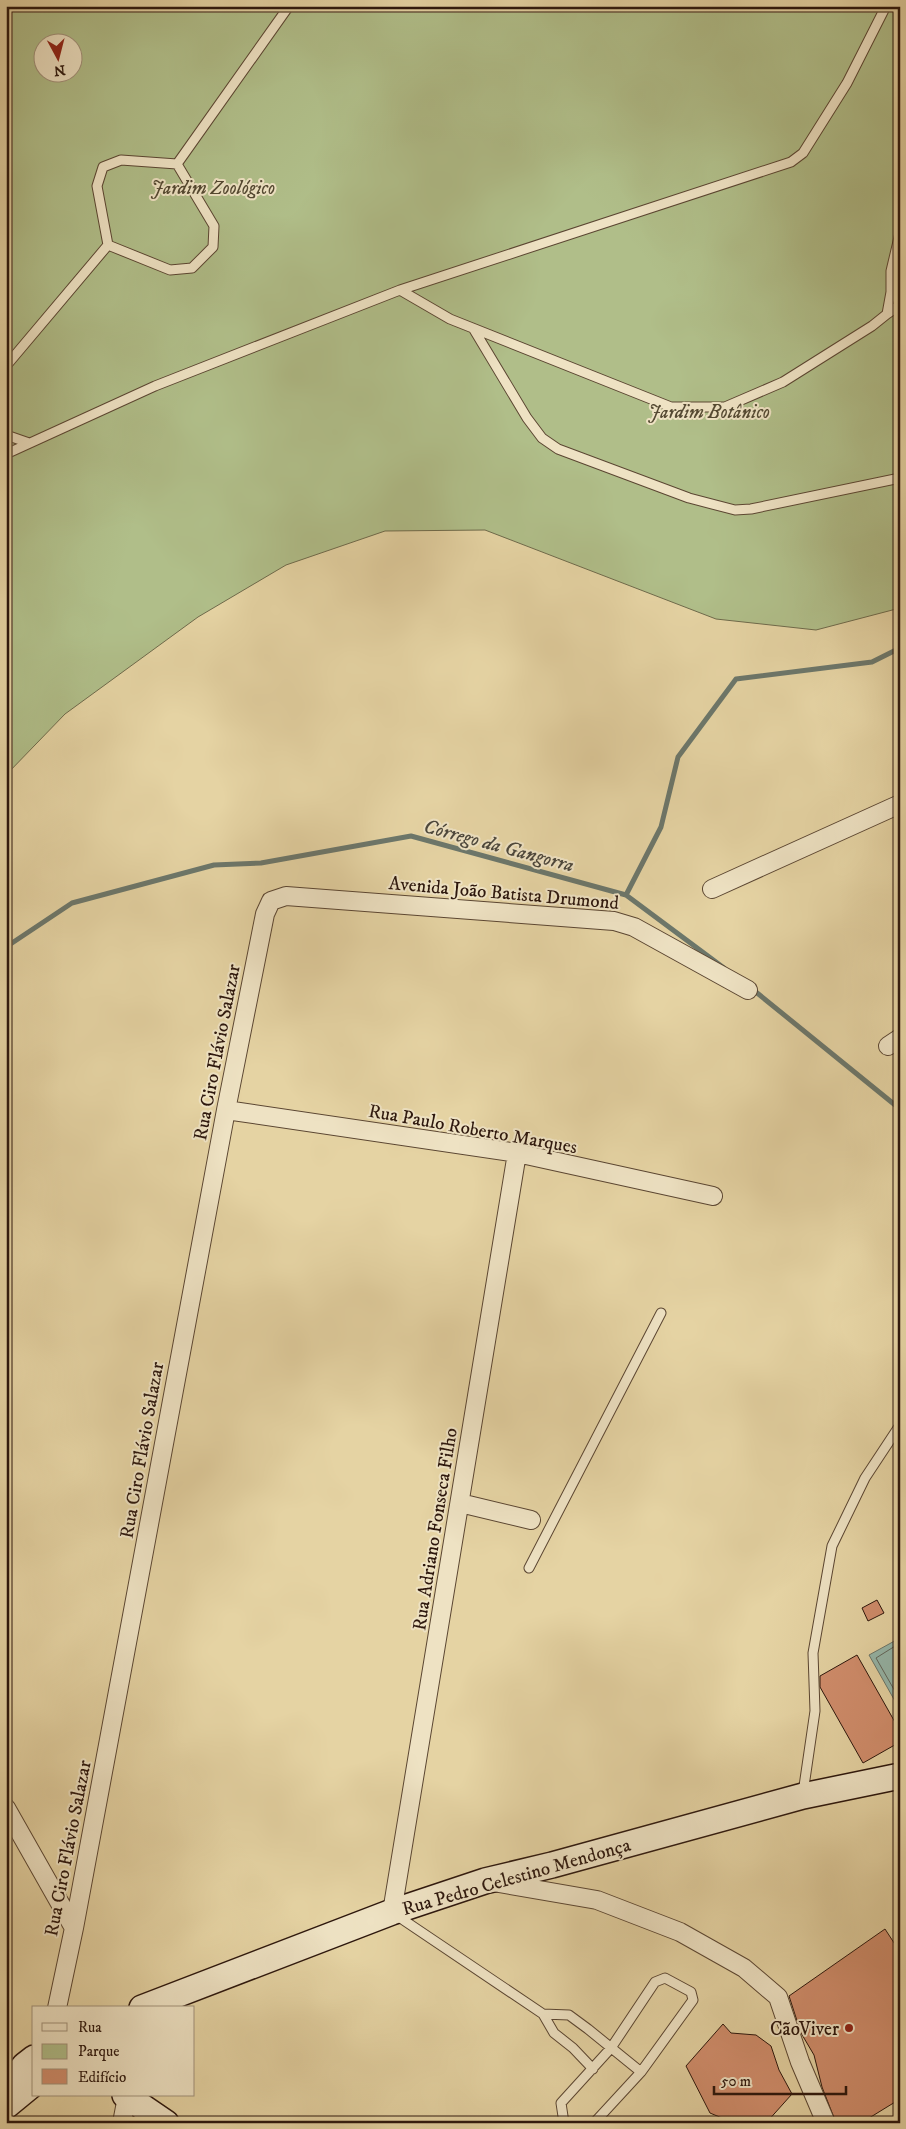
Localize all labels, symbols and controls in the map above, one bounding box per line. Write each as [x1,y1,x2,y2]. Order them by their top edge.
north arrow [32,32,82,82]
text: N [52,60,66,80]
park label: Jardim Zoológico [151,177,275,200]
park label: Jardim Botânico [648,401,770,424]
water label: Córrego da Gangorra [421,814,576,879]
street label: Avenida João Batista Drumond [388,872,620,915]
street label: Rua Ciro Flávio Salazar [189,962,246,1142]
street label: Rua Paulo Roberto Marques [366,1100,579,1160]
street label: Rua Ciro Flávio Salazar [116,1360,169,1540]
street label: Rua Adriano Fonseca Filho [408,1426,463,1632]
street label: Rua Ciro Flávio Salazar [40,1758,97,1938]
street label: Rua Pedro Celestino Mendonça [399,1834,633,1921]
legend [32,2006,195,2096]
text: Rua [78,2018,102,2037]
place label: CãoViver [770,2018,839,2041]
marker: CãoViver [843,2022,855,2034]
text: Parque [78,2042,119,2061]
scale bar [714,2064,846,2096]
text: Edifício [78,2068,126,2087]
text: 50 m [721,2072,751,2091]

